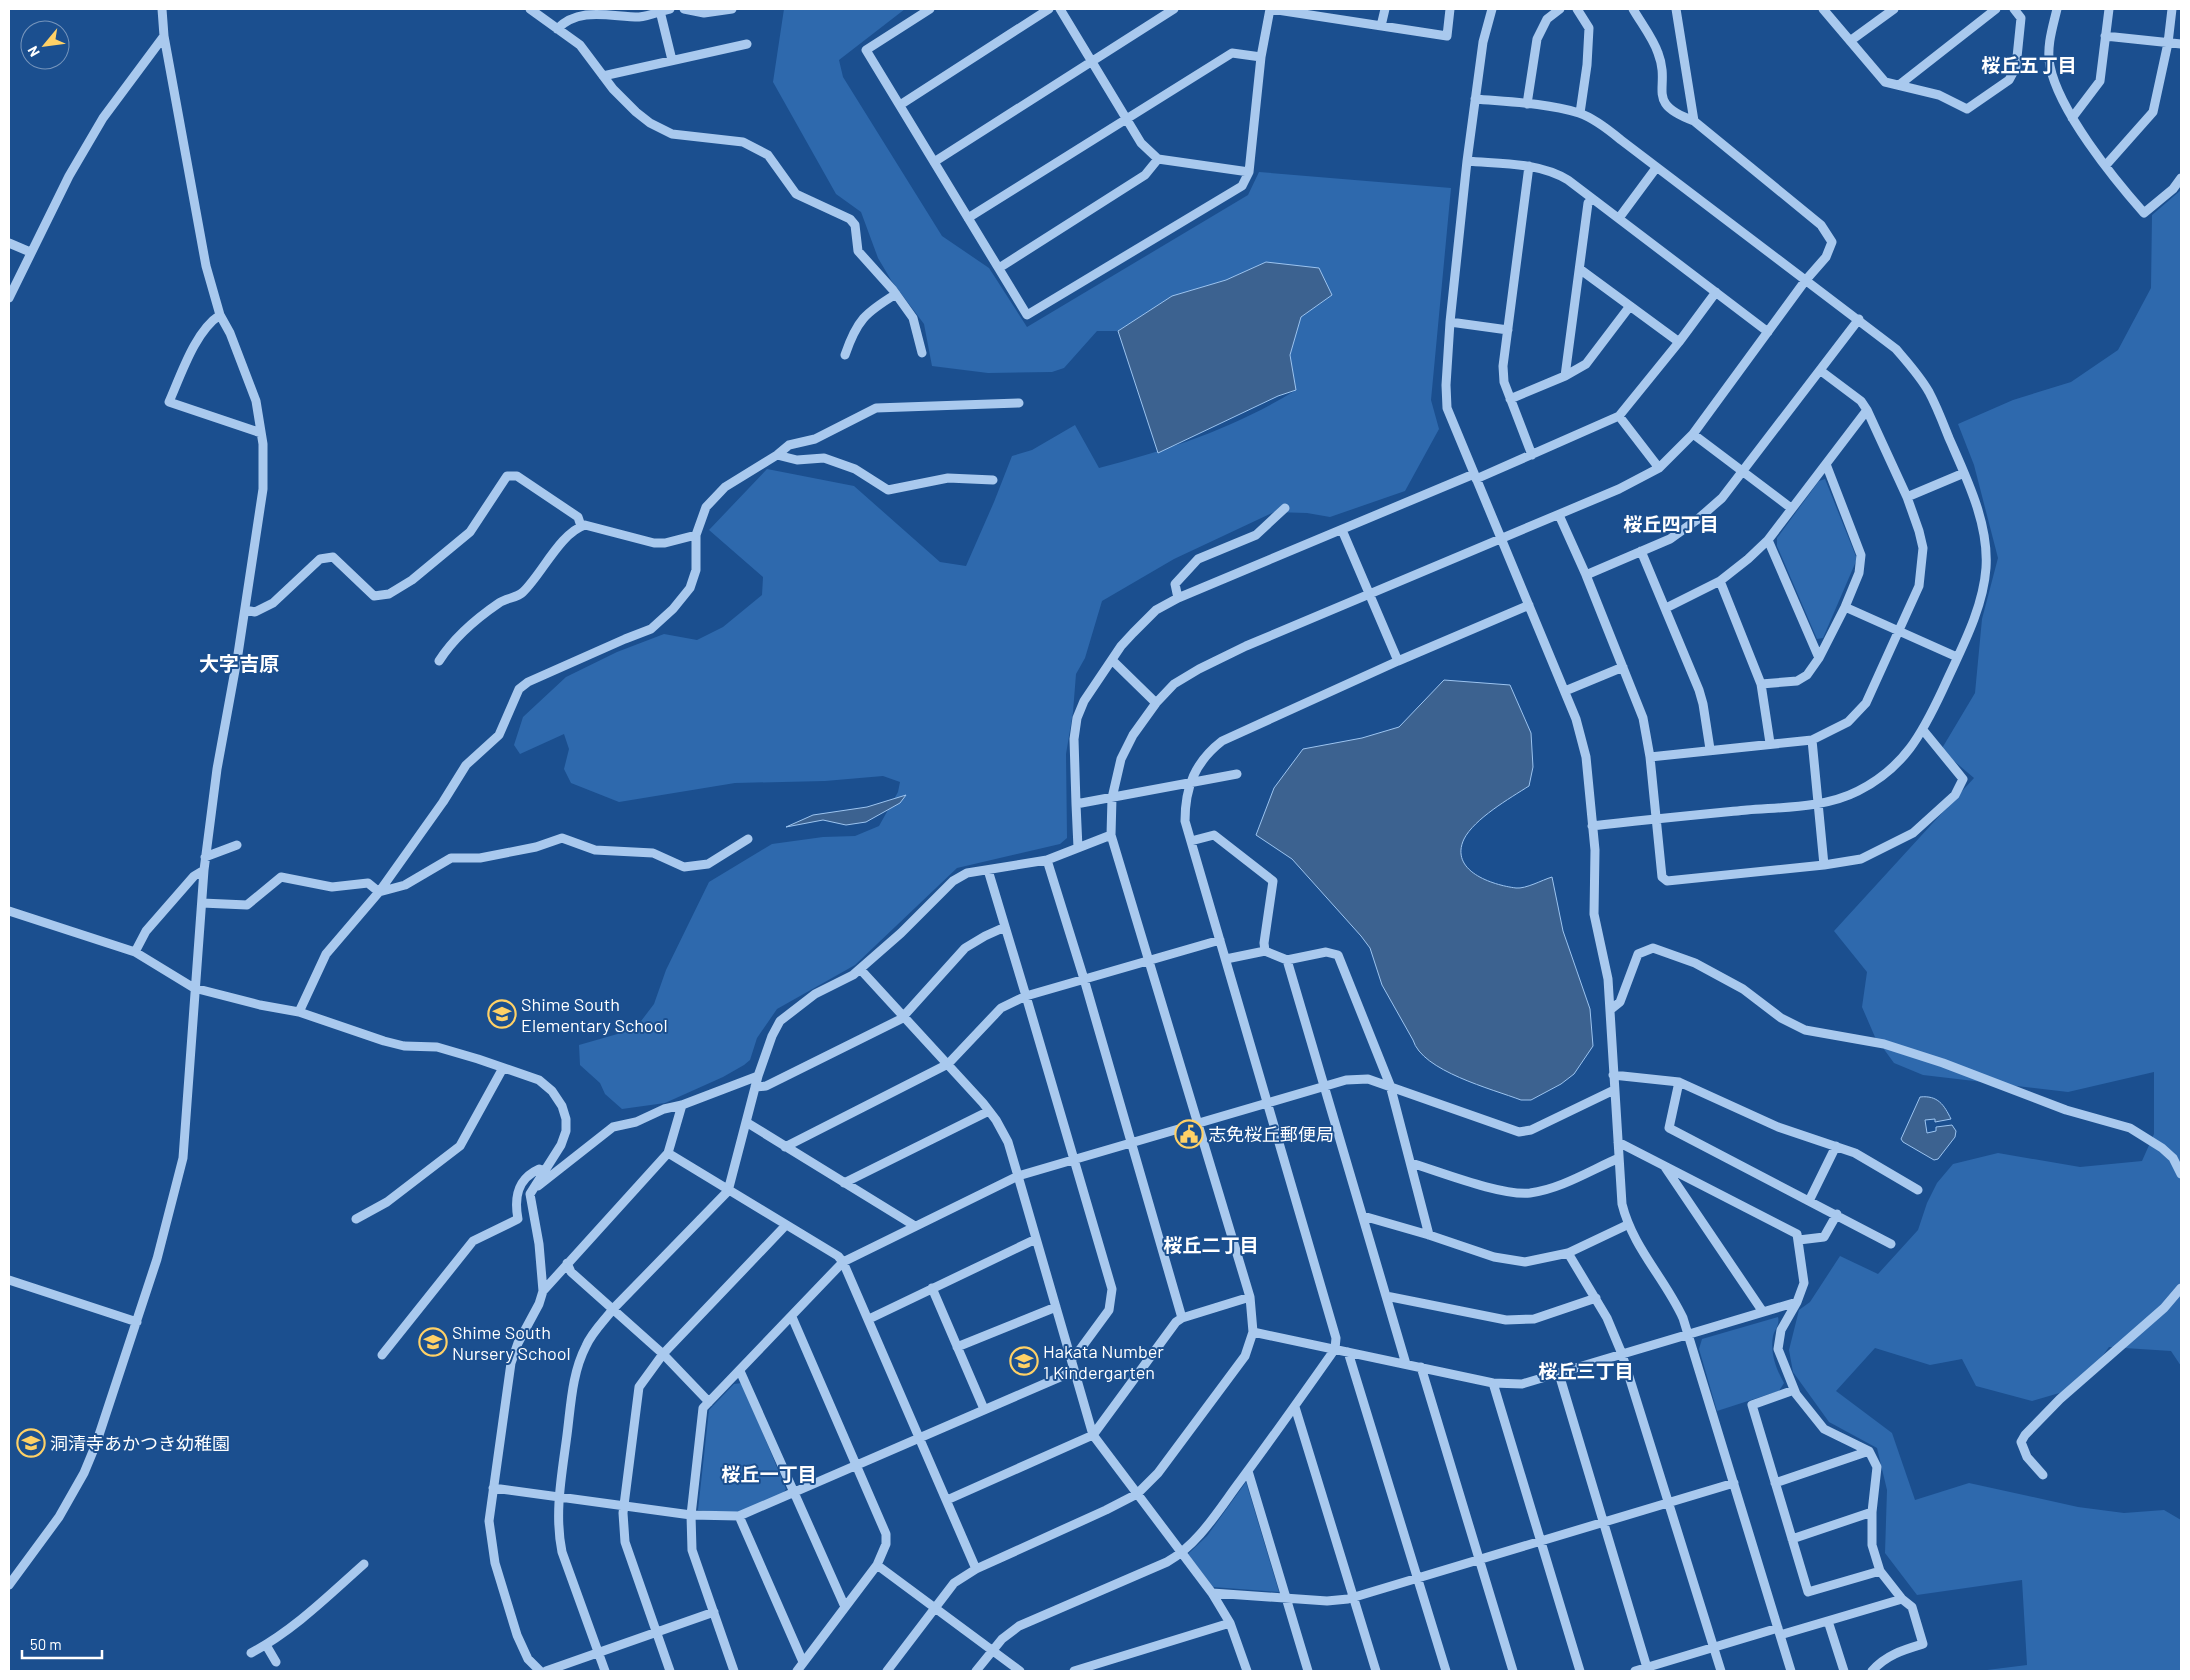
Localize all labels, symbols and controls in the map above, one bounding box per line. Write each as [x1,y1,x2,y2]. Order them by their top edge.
north arrow [20,20,70,70]
text: N [24,43,43,60]
district label: 桜丘五丁目 [1981,53,2077,76]
district label: 桜丘四丁目 [1623,512,1719,535]
district label: 大字吉原 [199,651,279,675]
place label: Shime South Elementary School [521,993,668,1036]
school or university icon: Shime South Elementary School [487,999,517,1029]
public building icon: 志免桜丘郵便局 [1174,1119,1204,1149]
place label: 志免桜丘郵便局 [1208,1123,1334,1145]
district label: 桜丘二丁目 [1163,1233,1259,1256]
place label: Shime South Nursery School [452,1321,571,1364]
school or university icon: Shime South Nursery School [418,1327,448,1357]
place label: Hakata Number 1 Kindergarten [1043,1340,1164,1383]
school or university icon: Hakata Number 1 Kindergarten [1009,1346,1039,1376]
district label: 桜丘三丁目 [1538,1359,1634,1382]
school or university icon: 洞清寺あかつき幼稚園 [16,1428,46,1458]
place label: 洞清寺あかつき幼稚園 [50,1432,230,1454]
district label: 桜丘一丁目 [721,1462,817,1485]
scale bar [22,1628,102,1660]
text: 50 m [30,1635,62,1653]

